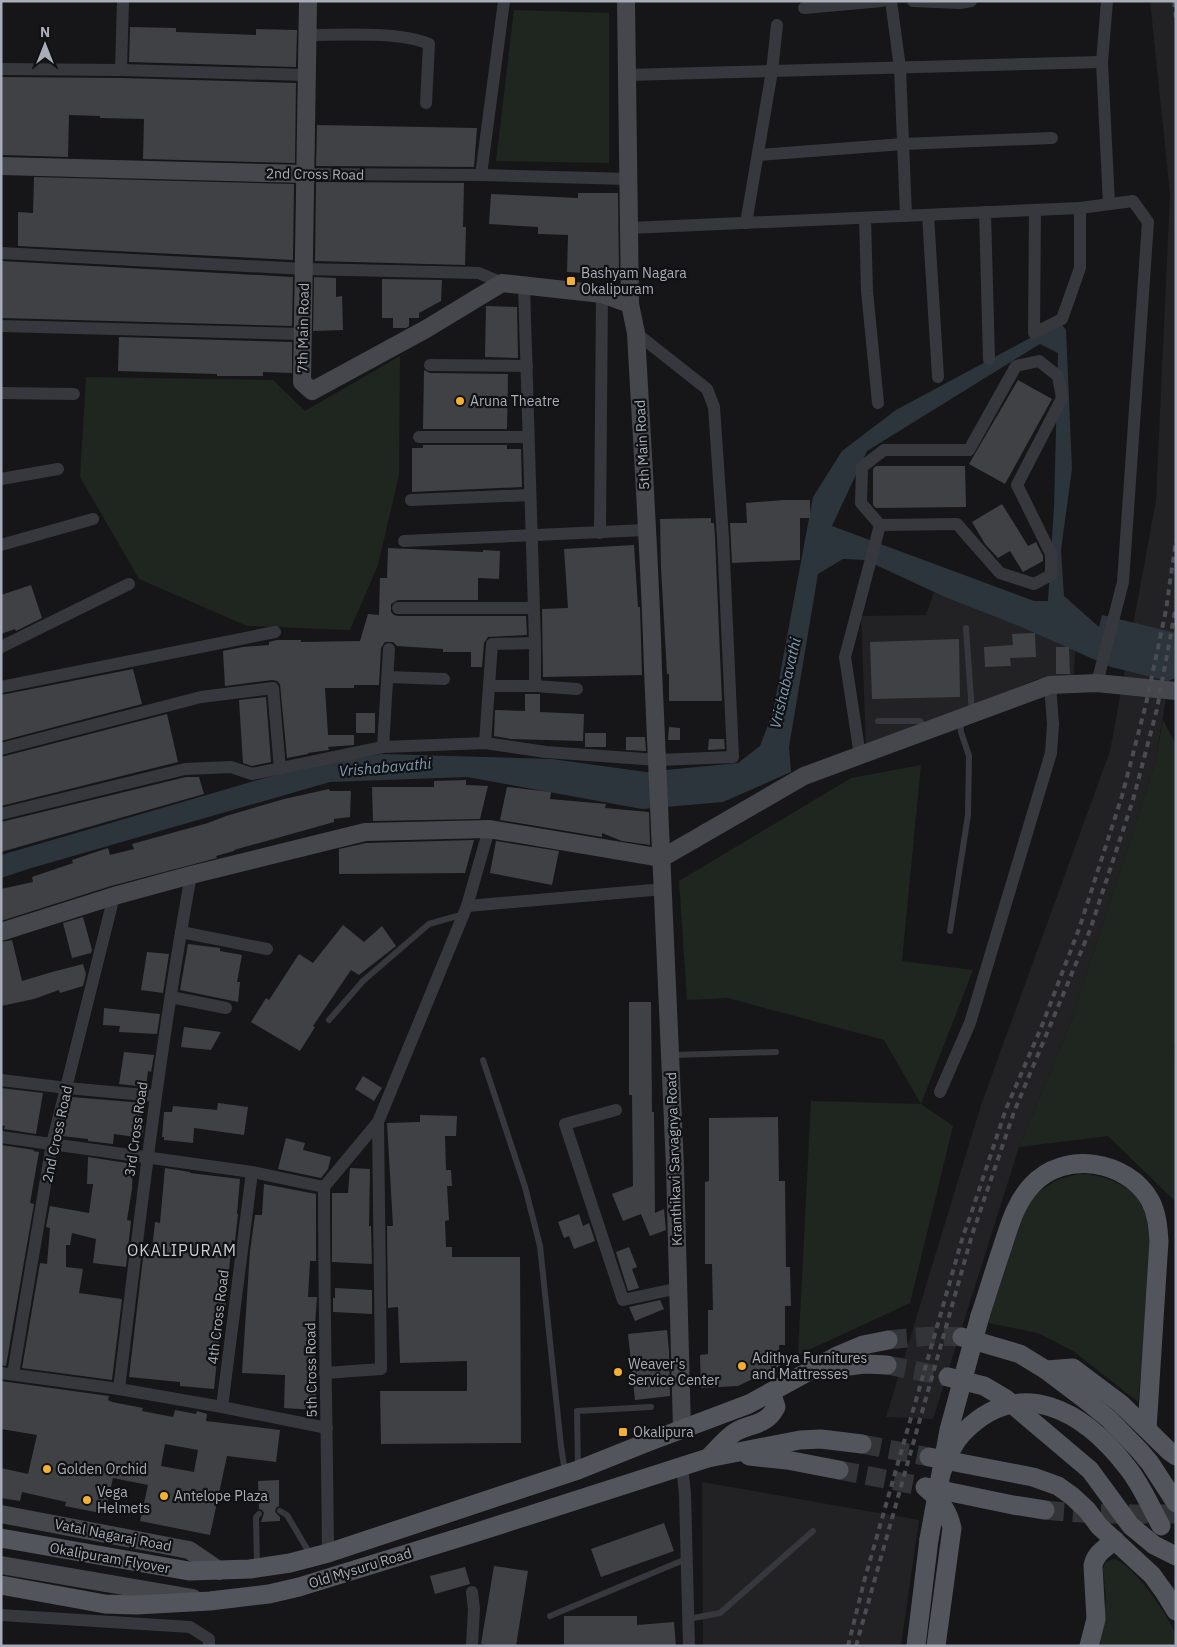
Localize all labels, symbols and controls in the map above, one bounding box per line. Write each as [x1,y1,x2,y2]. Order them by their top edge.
north arrow [20,20,70,70]
text: N [40,23,50,41]
street label: 2nd Cross Road [266,164,364,184]
place label: Bashyam Nagara Okalipuram [581,264,687,298]
marker: Bashyam Nagara Okalipuram [565,275,577,287]
street label: 7th Main Road [293,283,313,373]
place label: Aruna Theatre [470,392,560,410]
marker: Aruna Theatre [454,395,466,407]
street label: 5th Main Road [631,399,653,491]
water label: Vrishabavathi [765,636,805,730]
water label: Vrishabavathi [338,753,432,781]
street label: Kranthikavi Sarvagnya Road [662,1072,686,1246]
street label: 3rd Cross Road [120,1080,152,1178]
street label: 2nd Cross Road [38,1084,76,1184]
district label: OKALIPURAM [127,1240,237,1260]
street label: 4th Cross Road [203,1269,233,1365]
street label: 5th Cross Road [301,1322,321,1418]
place label: Adithya Furnitures and Mattresses [752,1349,868,1383]
place label: Weaver's Service Center [628,1355,719,1389]
marker: Adithya Furnitures and Mattresses [736,1360,748,1372]
marker: Weaver's Service Center [612,1366,624,1378]
place label: Okalipura [633,1423,694,1441]
marker: Okalipura [617,1426,629,1438]
place label: Golden Orchid [57,1460,147,1478]
marker: Golden Orchid [41,1463,53,1475]
place label: Vega Helmets [97,1483,150,1517]
place label: Antelope Plaza [174,1487,268,1505]
marker: Antelope Plaza [158,1490,170,1502]
marker: Vega Helmets [81,1494,93,1506]
street label: Vatal Nagaraj Road [53,1515,173,1555]
street label: Okalipuram Flyover [48,1539,172,1577]
street label: Old Mysuru Road [306,1544,414,1592]

